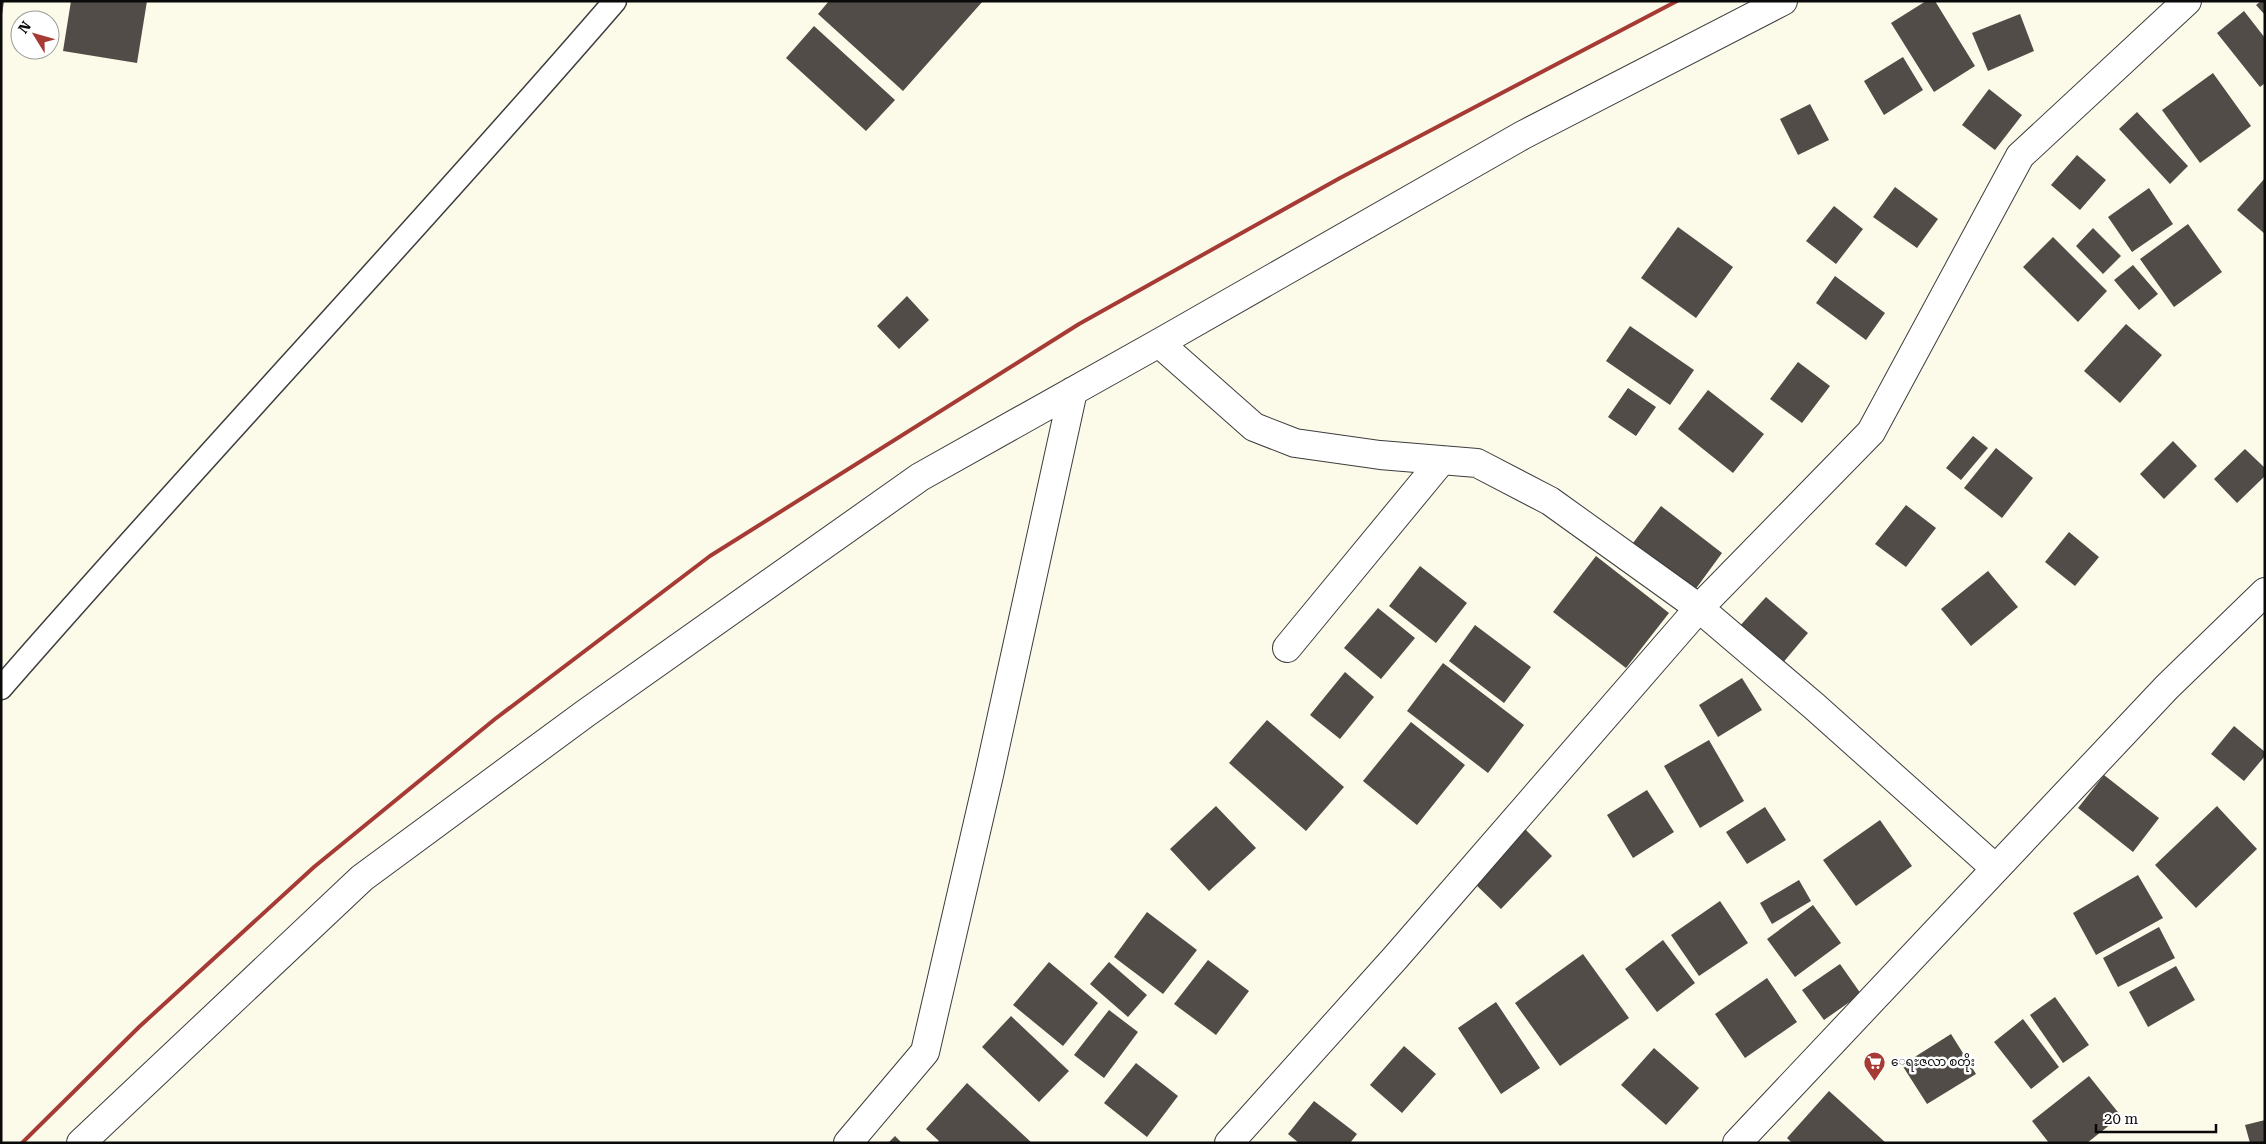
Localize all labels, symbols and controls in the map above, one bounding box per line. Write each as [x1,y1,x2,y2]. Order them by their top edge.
north arrow [10,10,60,60]
text: N [15,18,34,36]
supermarket icon: ေရႊဇလာ စတိုး [1863,1050,1887,1081]
place label: ေရႊဇလာ စတိုး [1891,1053,1975,1072]
scale bar [2096,1102,2216,1134]
text: 20 m [2104,1110,2139,1128]

